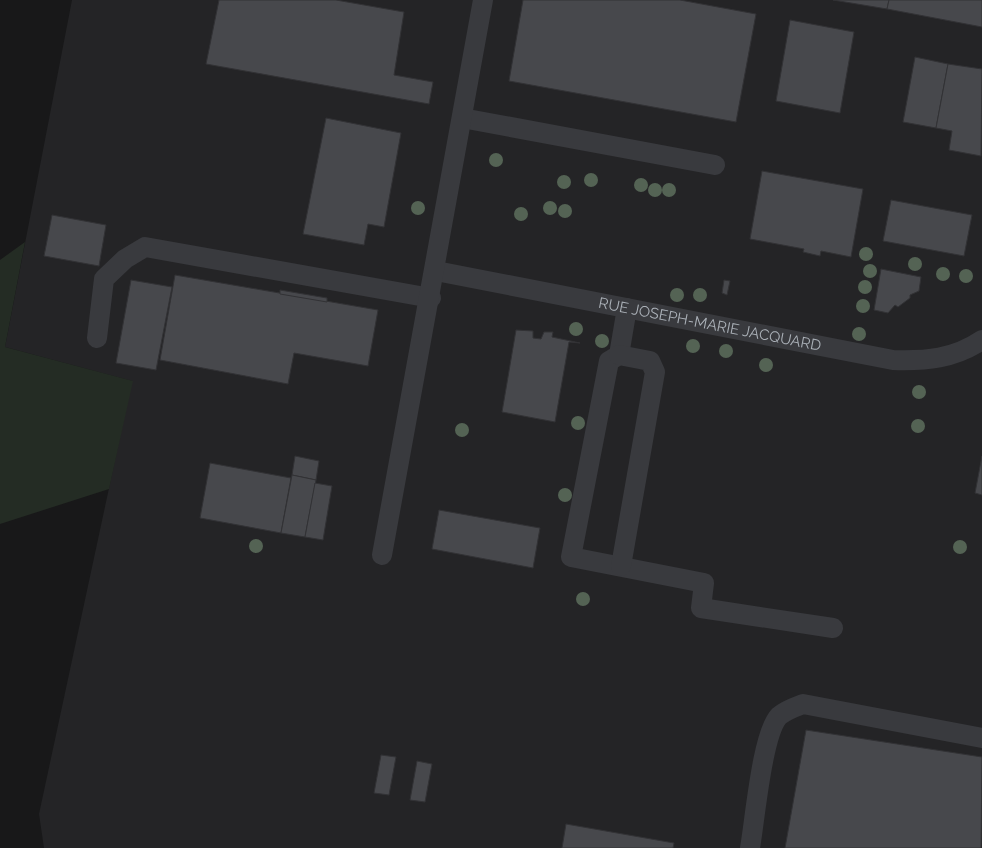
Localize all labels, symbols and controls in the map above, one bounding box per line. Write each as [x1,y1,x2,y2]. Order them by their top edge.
street label: RUE JOSEPH-MARIE JACQUARD [597,294,823,355]

